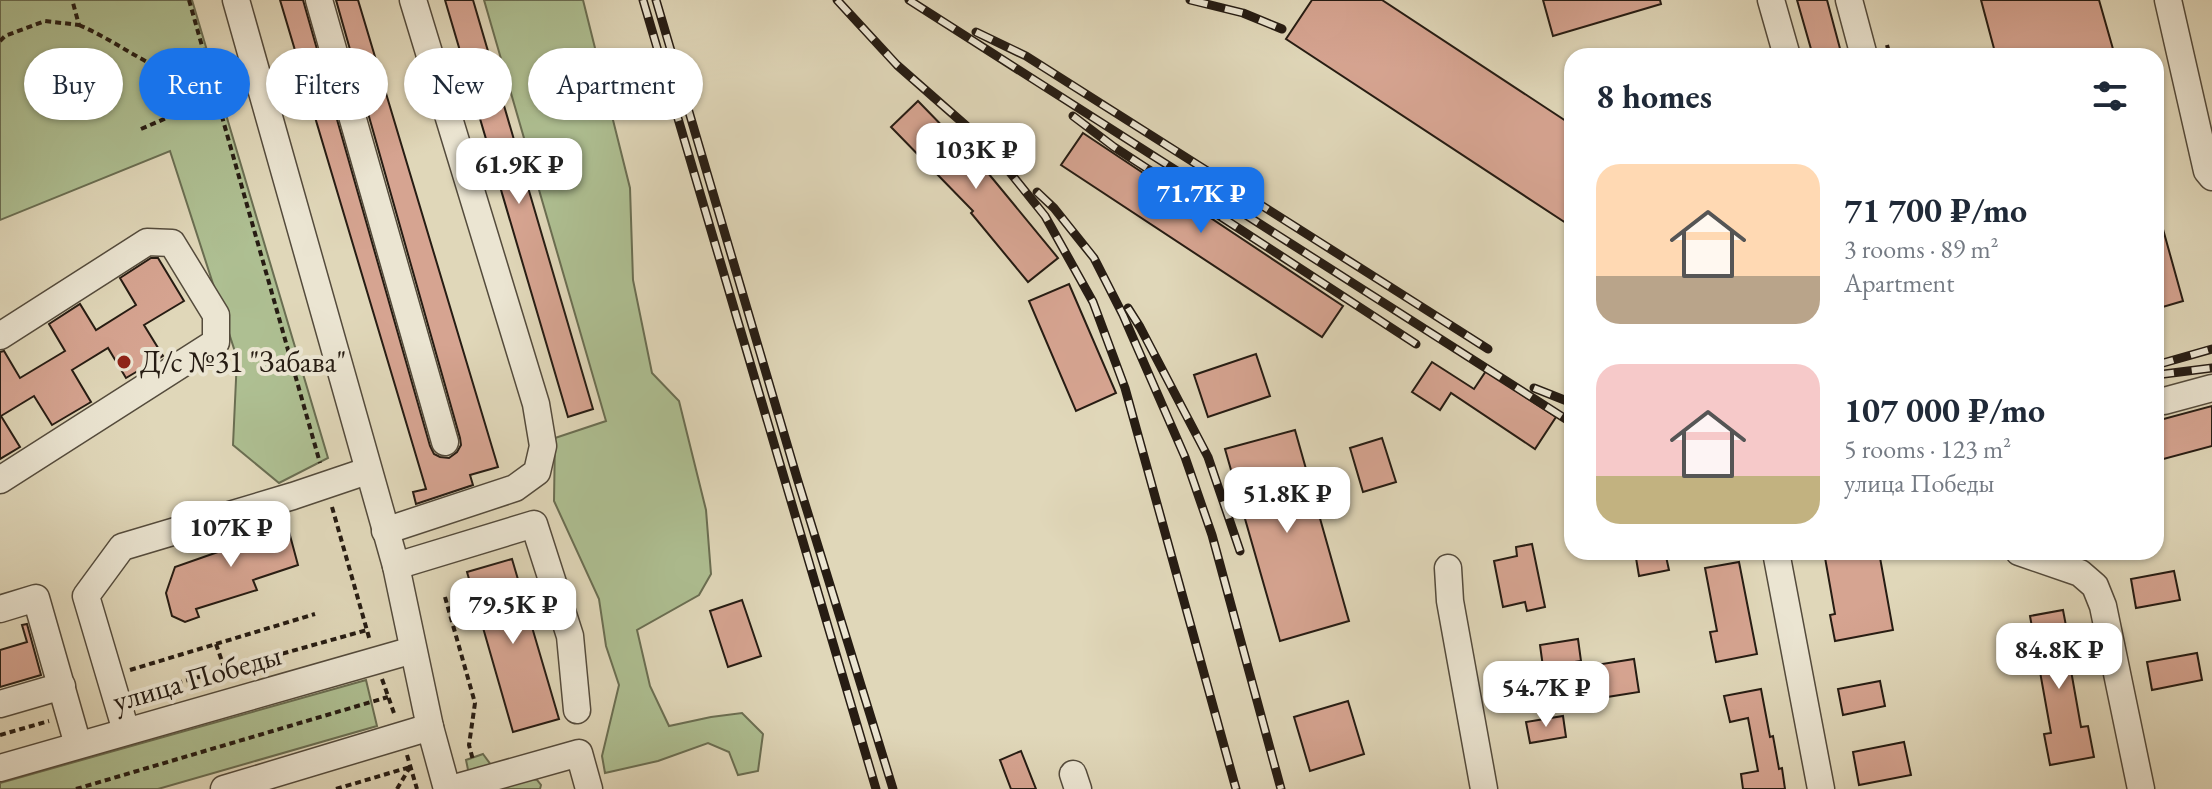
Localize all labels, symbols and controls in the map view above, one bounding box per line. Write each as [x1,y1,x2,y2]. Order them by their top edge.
chip: Buy [24,48,123,120]
chip: Rent [139,48,250,120]
chip: Filters [266,48,388,120]
chip: New [404,48,512,120]
chip: Apartment [528,48,703,120]
text: 8 homes [1596,74,1712,118]
icon: filters [2088,74,2132,118]
pin: 103K ₽ [911,123,1041,191]
text: 103K ₽ [934,132,1018,166]
pin: 61.9K ₽ [445,138,593,206]
text: 61.9K ₽ [474,147,564,181]
pin: 71.7K ₽ [1127,167,1275,235]
text: 71.7K ₽ [1156,176,1246,210]
text: 71 700 ₽/mo [1844,188,2027,232]
icon: home [1660,196,1756,292]
text: 3 rooms · 89 m² [1844,232,1999,266]
text: Apartment [1844,266,1954,300]
place label: Д/с №31 "Забава" [140,342,346,381]
marker: Д/с №31 "Забава" [115,353,133,371]
text: 107 000 ₽/mo [1844,388,2045,432]
icon: home [1660,396,1756,492]
text: 5 rooms · 123 m² [1844,432,2011,466]
text: улица Победы [1844,466,1994,500]
pin: 51.8K ₽ [1213,467,1361,535]
text: 51.8K ₽ [1242,476,1332,510]
pin: 107K ₽ [166,501,296,569]
text: 107K ₽ [189,510,273,544]
pin: 79.5K ₽ [439,578,587,646]
text: 79.5K ₽ [468,587,558,621]
pin: 84.8K ₽ [1985,623,2133,691]
text: 84.8K ₽ [2014,632,2104,666]
street label: улица Победы [108,635,286,720]
pin: 54.7K ₽ [1472,661,1620,729]
text: 54.7K ₽ [1501,670,1591,704]

